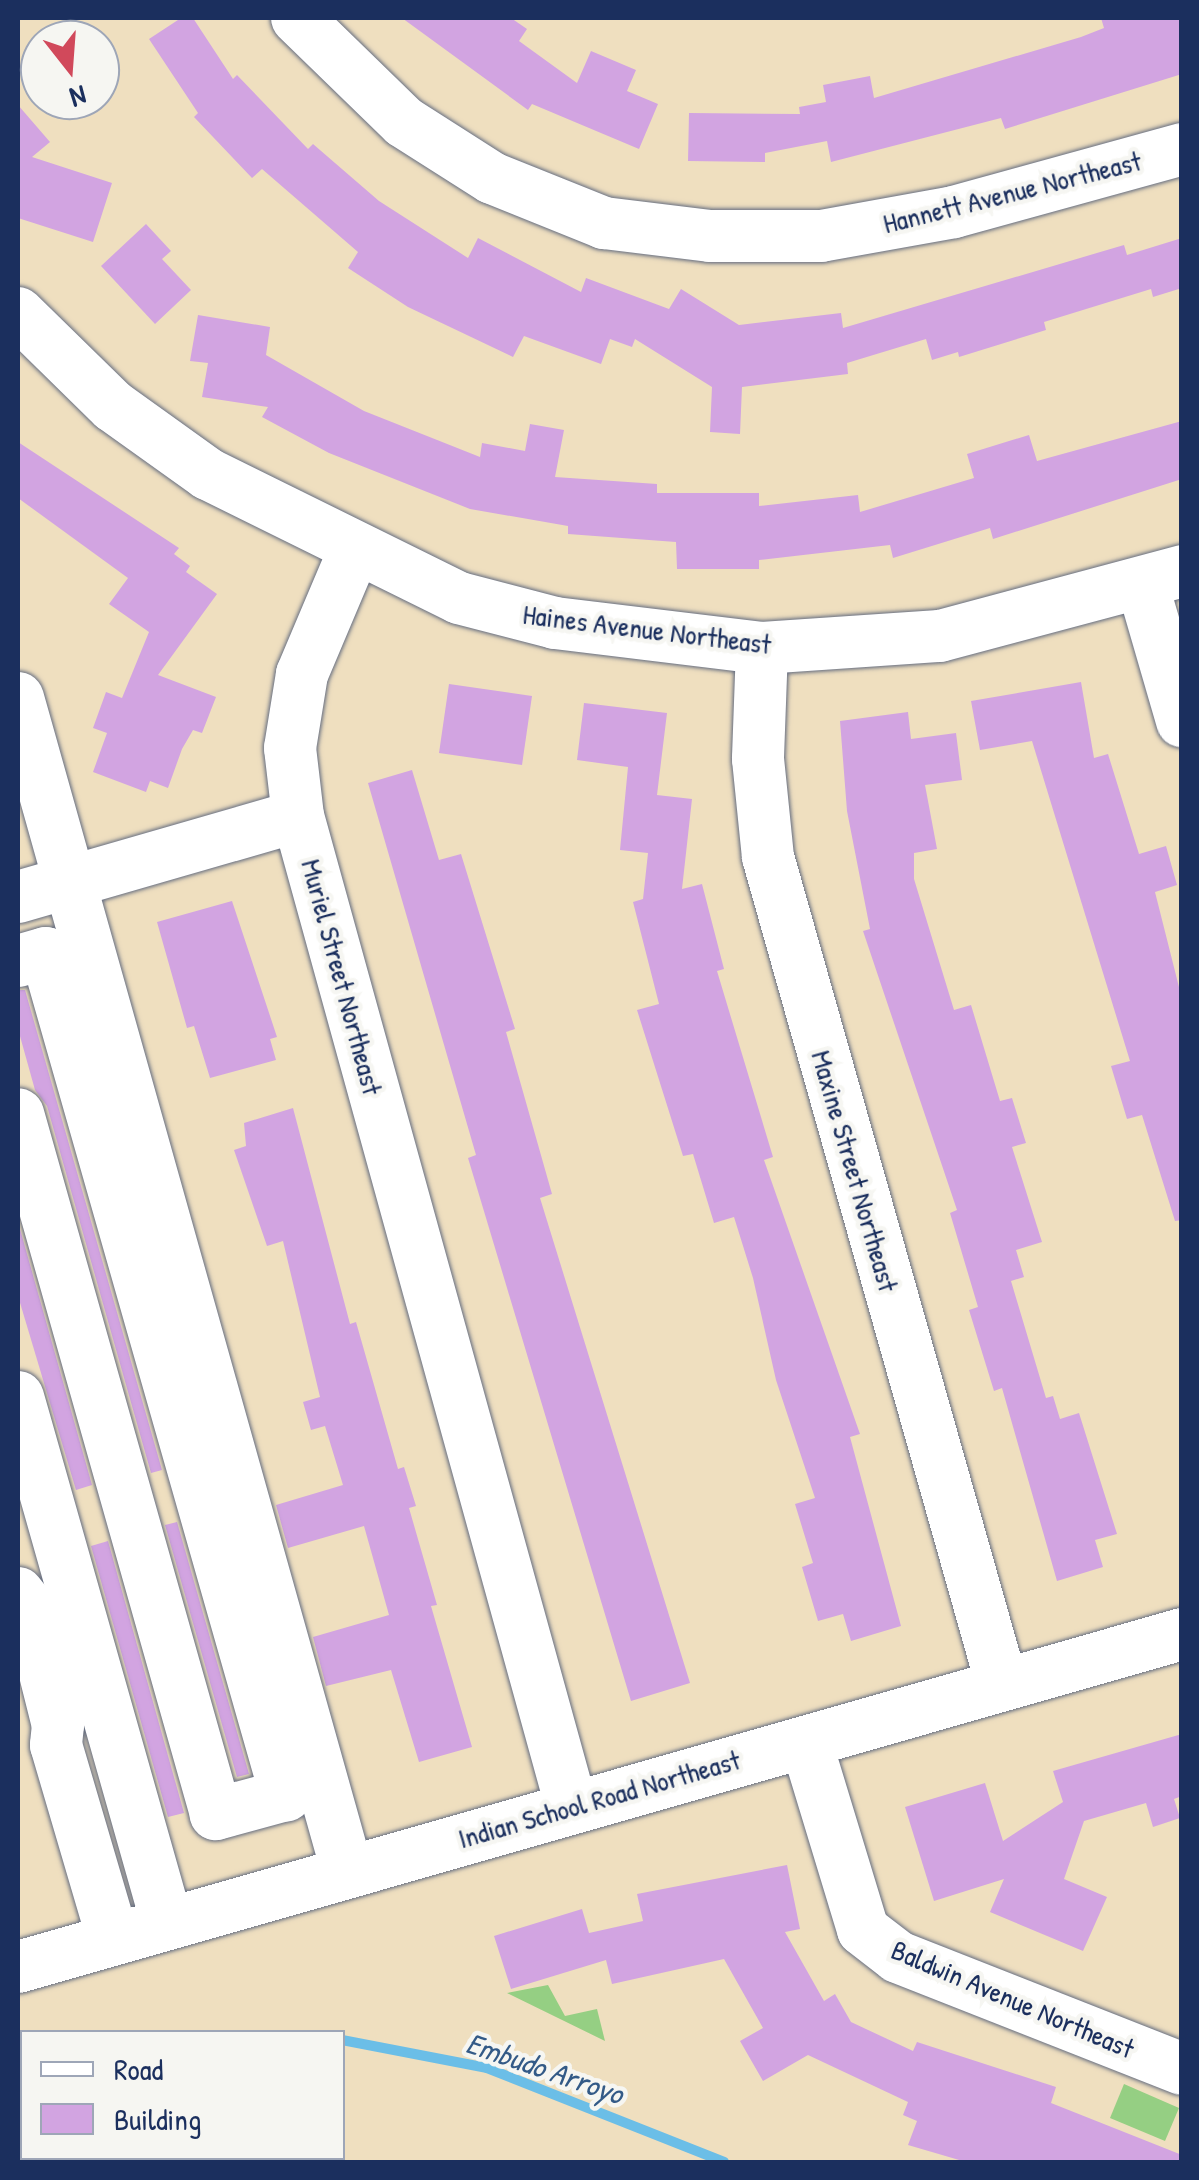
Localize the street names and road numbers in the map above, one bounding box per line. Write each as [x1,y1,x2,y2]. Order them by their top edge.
street label: Hannett Avenue Northeast [880,144,1144,240]
street label: Haines Avenue Northeast [521,597,773,661]
street label: Muriel Street Northeast [294,856,390,1098]
street label: Maxine Street Northeast [805,1047,905,1295]
street label: Indian School Road Northeast [454,1743,744,1855]
street label: Baldwin Avenue Northeast [887,1933,1139,2065]

